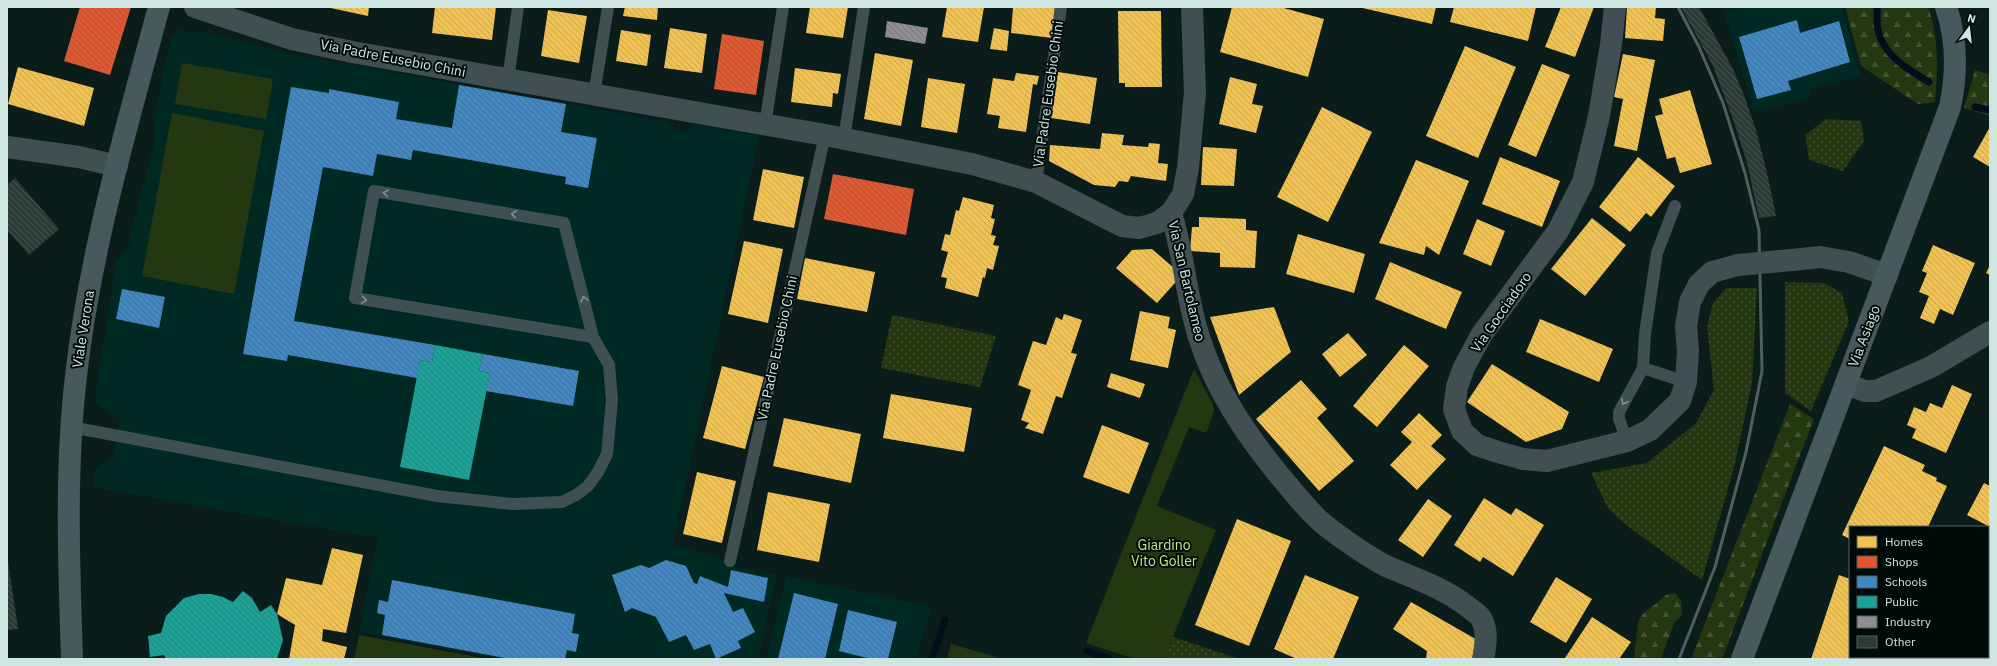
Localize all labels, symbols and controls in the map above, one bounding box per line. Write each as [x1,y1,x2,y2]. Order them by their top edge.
north arrow [1949,8,1989,48]
text: N [1966,11,1977,26]
street label: Via Padre Eusebio Chini [1029,20,1067,168]
street label: Via Padre Eusebio Chini [319,35,467,81]
one-way arrow [383,189,389,198]
one-way arrow [511,210,517,219]
street label: Via San Bartolameo [1164,219,1210,343]
street label: Via Gocciadoro [1467,268,1535,356]
street label: Via Padre Eusebio Chini [753,274,801,422]
street label: Viale Verona [68,288,98,369]
one-way arrow [361,295,367,304]
one-way arrow [580,296,589,303]
street label: Via Asiago [1844,302,1884,369]
one-way arrow [1622,398,1629,406]
legend [1849,526,1989,658]
text: Homes [1885,534,1923,549]
park label: Giardino Vito Goller [1131,536,1197,570]
text: Shops [1885,554,1918,569]
text: Schools [1885,574,1928,589]
text: Public [1885,594,1918,609]
text: Industry [1885,614,1931,629]
text: Other [1885,634,1916,649]

